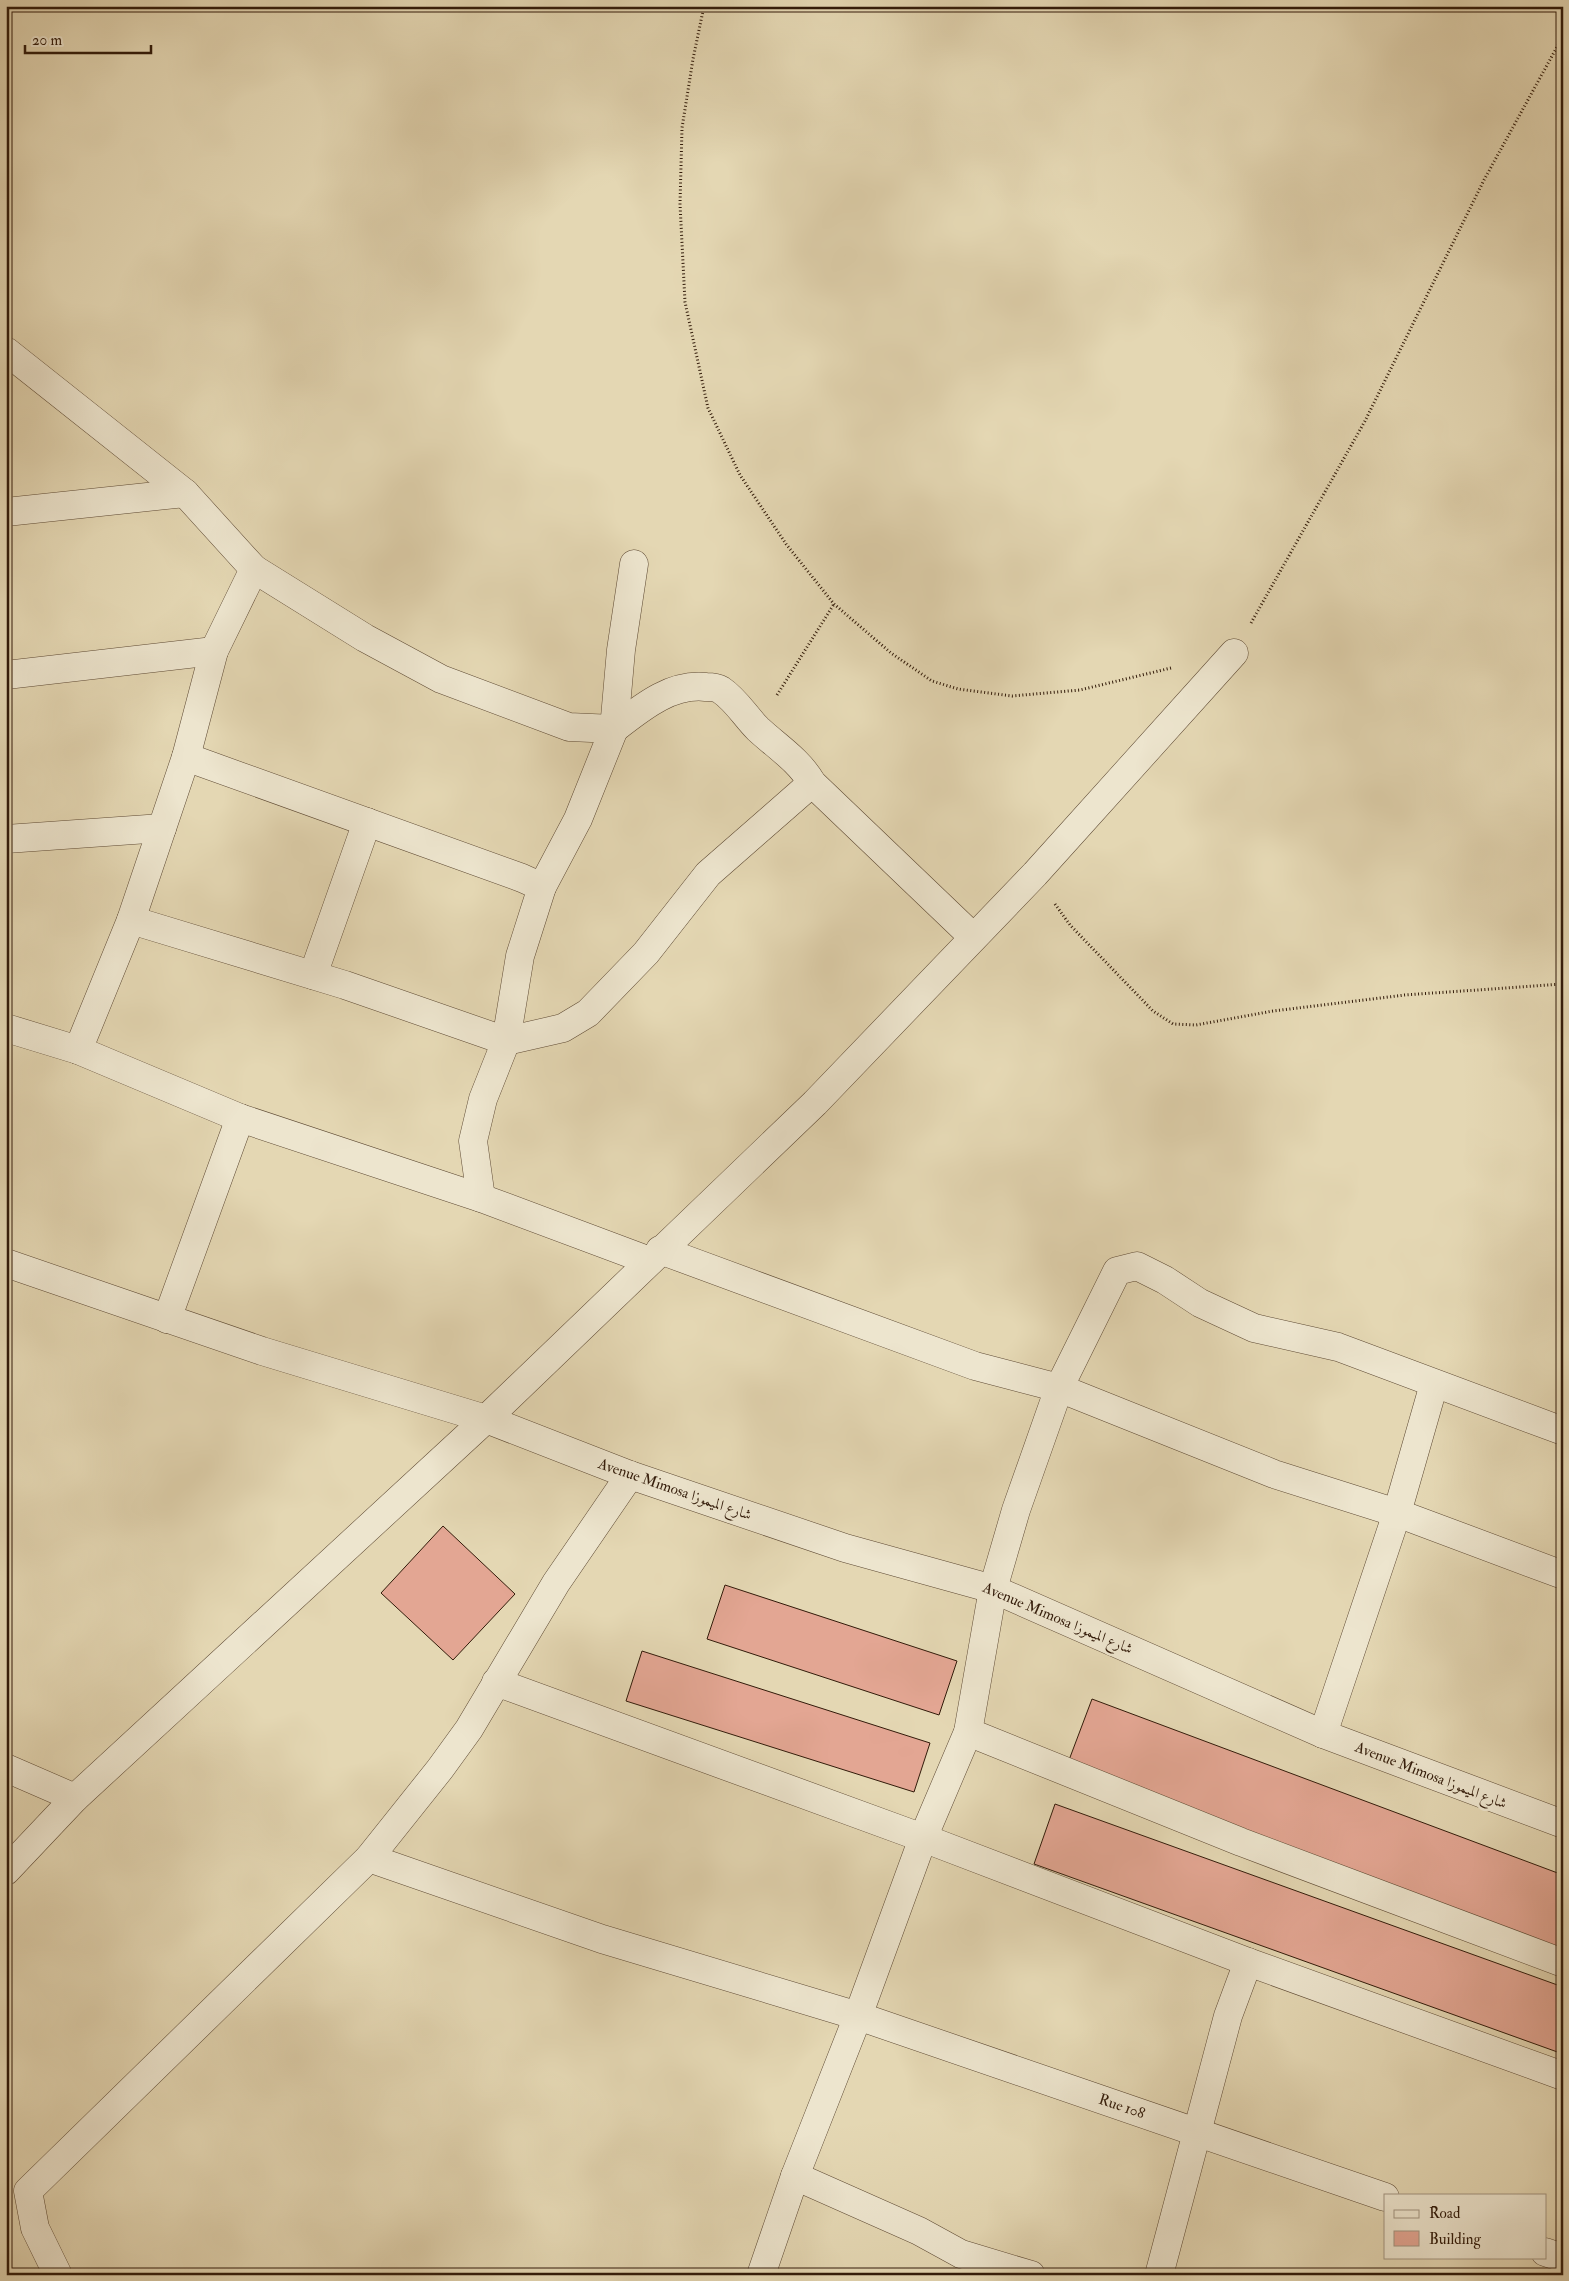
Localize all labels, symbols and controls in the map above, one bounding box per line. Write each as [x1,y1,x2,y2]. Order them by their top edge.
scale bar [25,22,151,54]
text: 20 m [32,31,62,50]
street label: Avenue Mimosa شارع الميموزا [594,1454,754,1528]
street label: Avenue Mimosa شارع الميموزا [978,1578,1136,1661]
street label: Avenue Mimosa شارع الميموزا [1350,1737,1509,1816]
street label: Rue 108 [1096,2090,1148,2123]
legend [1384,2194,1546,2258]
text: Road [1429,2204,1461,2223]
text: Building [1429,2230,1481,2249]

